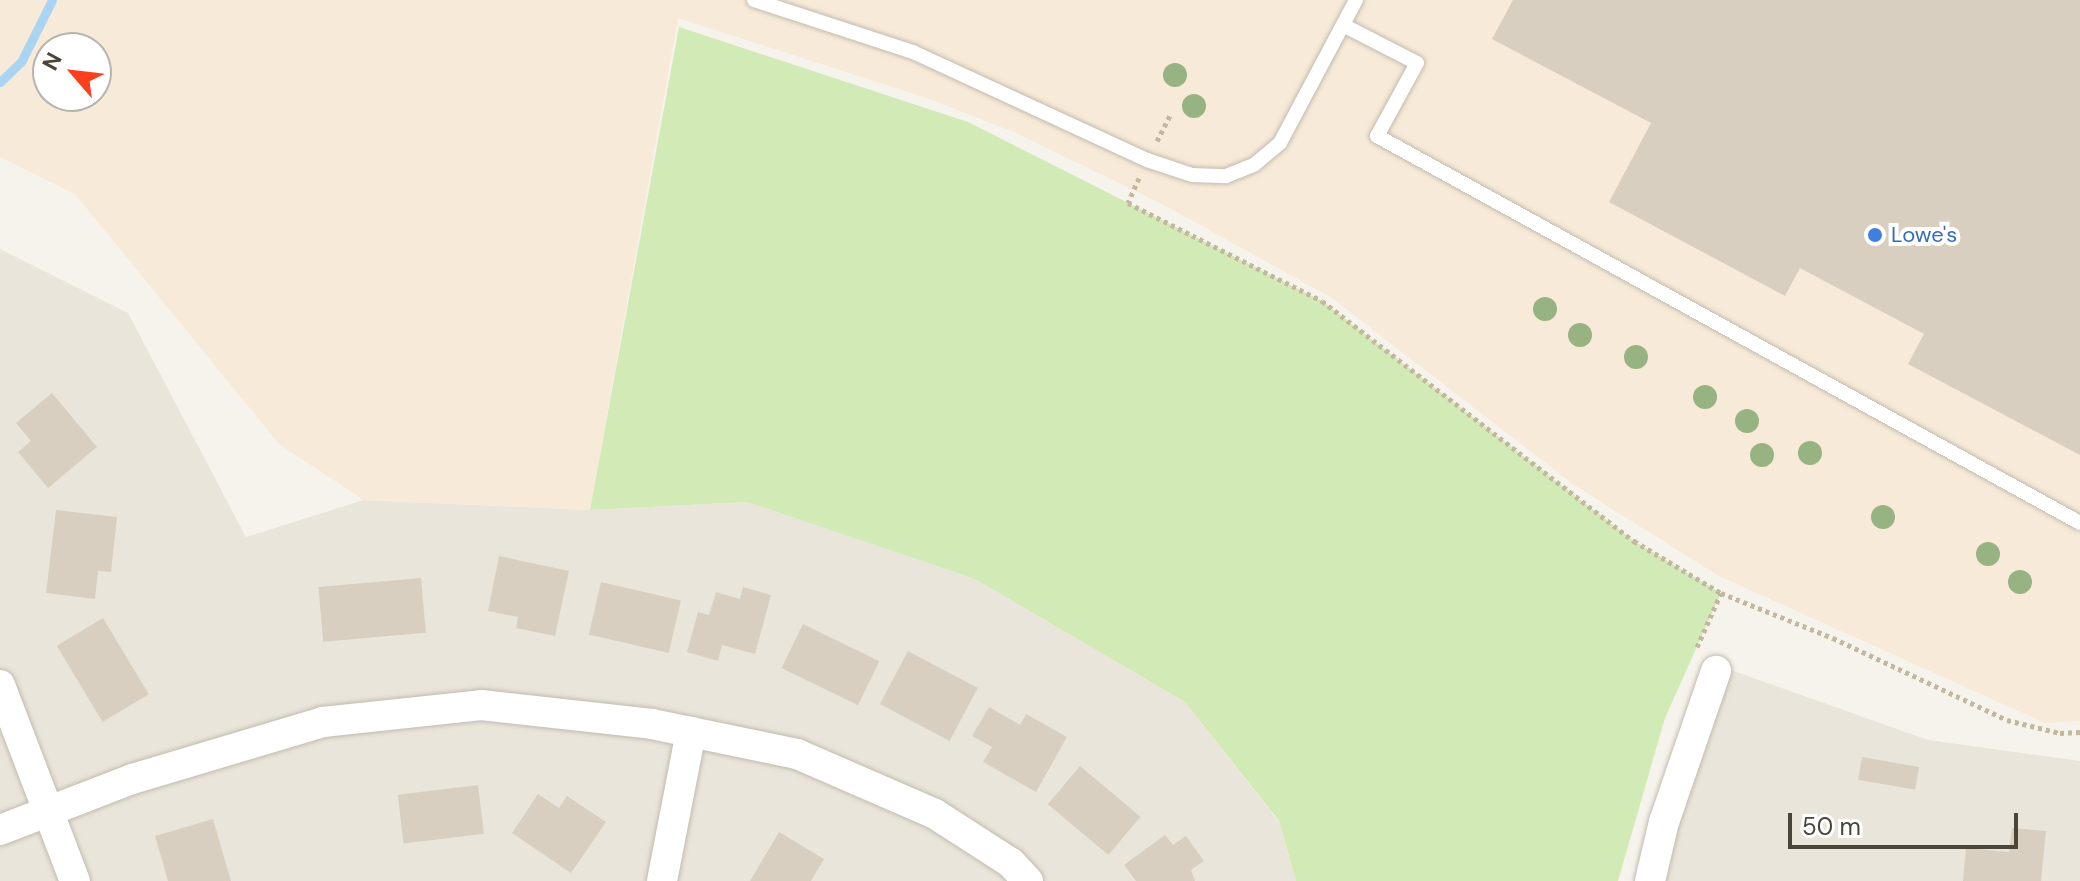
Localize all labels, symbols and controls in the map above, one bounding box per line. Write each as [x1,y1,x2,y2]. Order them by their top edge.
north arrow [32,32,112,112]
text: N [36,48,69,75]
place label: Lowe's [1891,222,1957,248]
marker: Lowe's [1866,226,1884,244]
scale bar [1792,797,2022,847]
text: 50 m [1802,811,1861,842]

